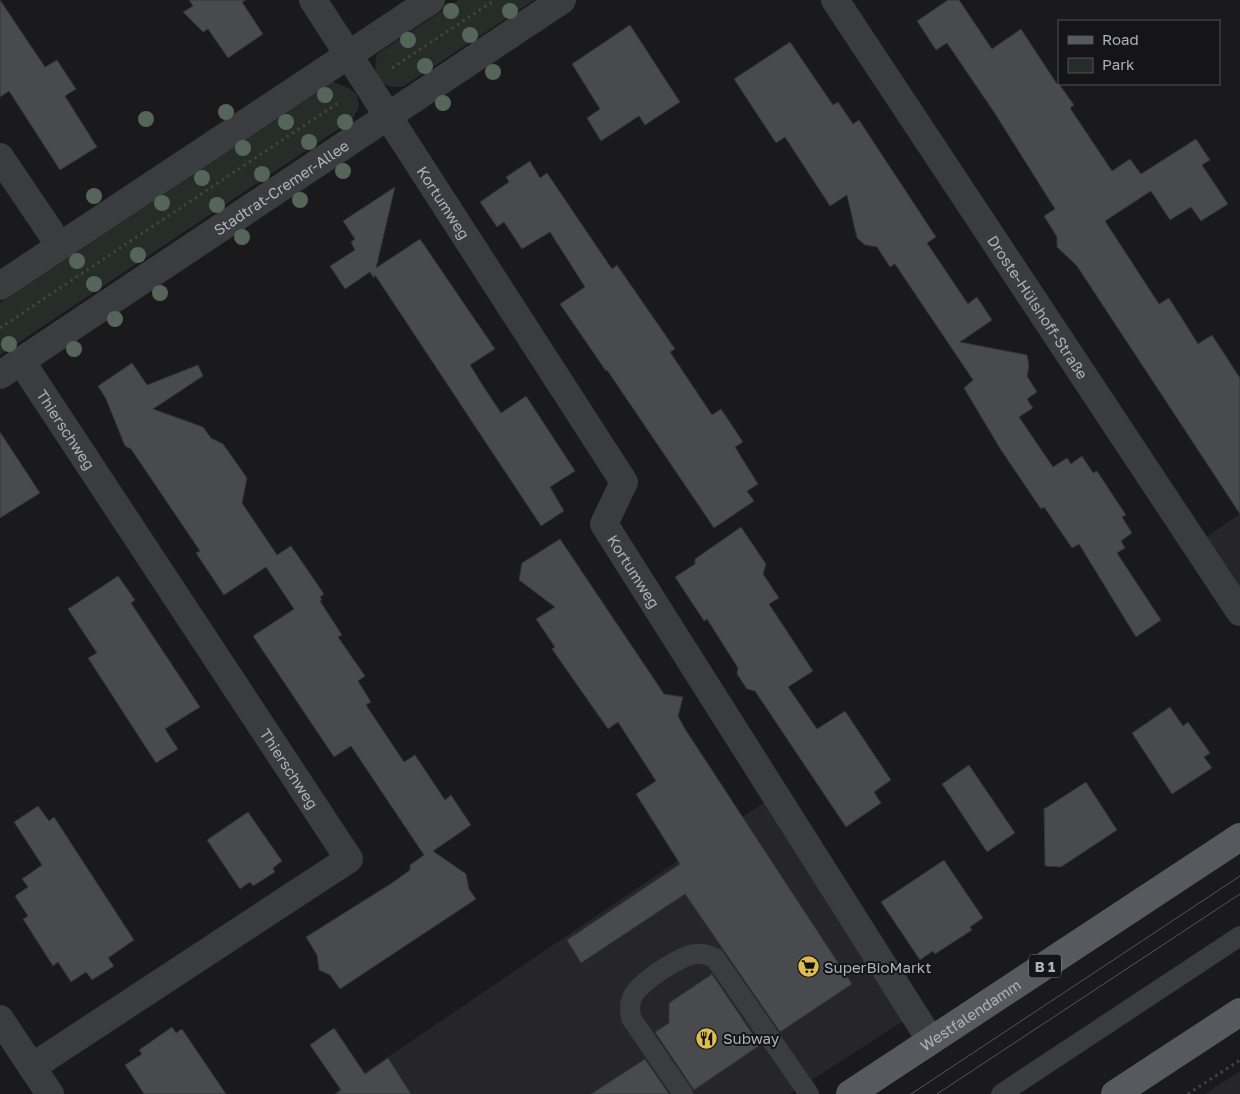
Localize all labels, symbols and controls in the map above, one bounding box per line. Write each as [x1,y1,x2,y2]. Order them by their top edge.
legend [1058,20,1220,85]
text: Road [1102,30,1139,48]
text: Park [1102,55,1135,73]
street label: Stadtrat-Cremer-Allee [210,136,352,239]
street label: Kortumweg [413,163,474,242]
street label: Droste-Hülshoff-Straße [984,232,1092,382]
street label: Thierschweg [33,386,99,473]
street label: Kortumweg [604,531,664,611]
street label: Thierschweg [257,725,322,812]
road number: B 1 [1029,954,1061,978]
supermarket icon: SuperBioMarkt [796,955,820,979]
place label: SuperBioMarkt [824,958,932,976]
street label: Westfalendamm [916,975,1024,1054]
restaurant icon: Subway [695,1026,719,1050]
place label: Subway [723,1029,780,1047]

